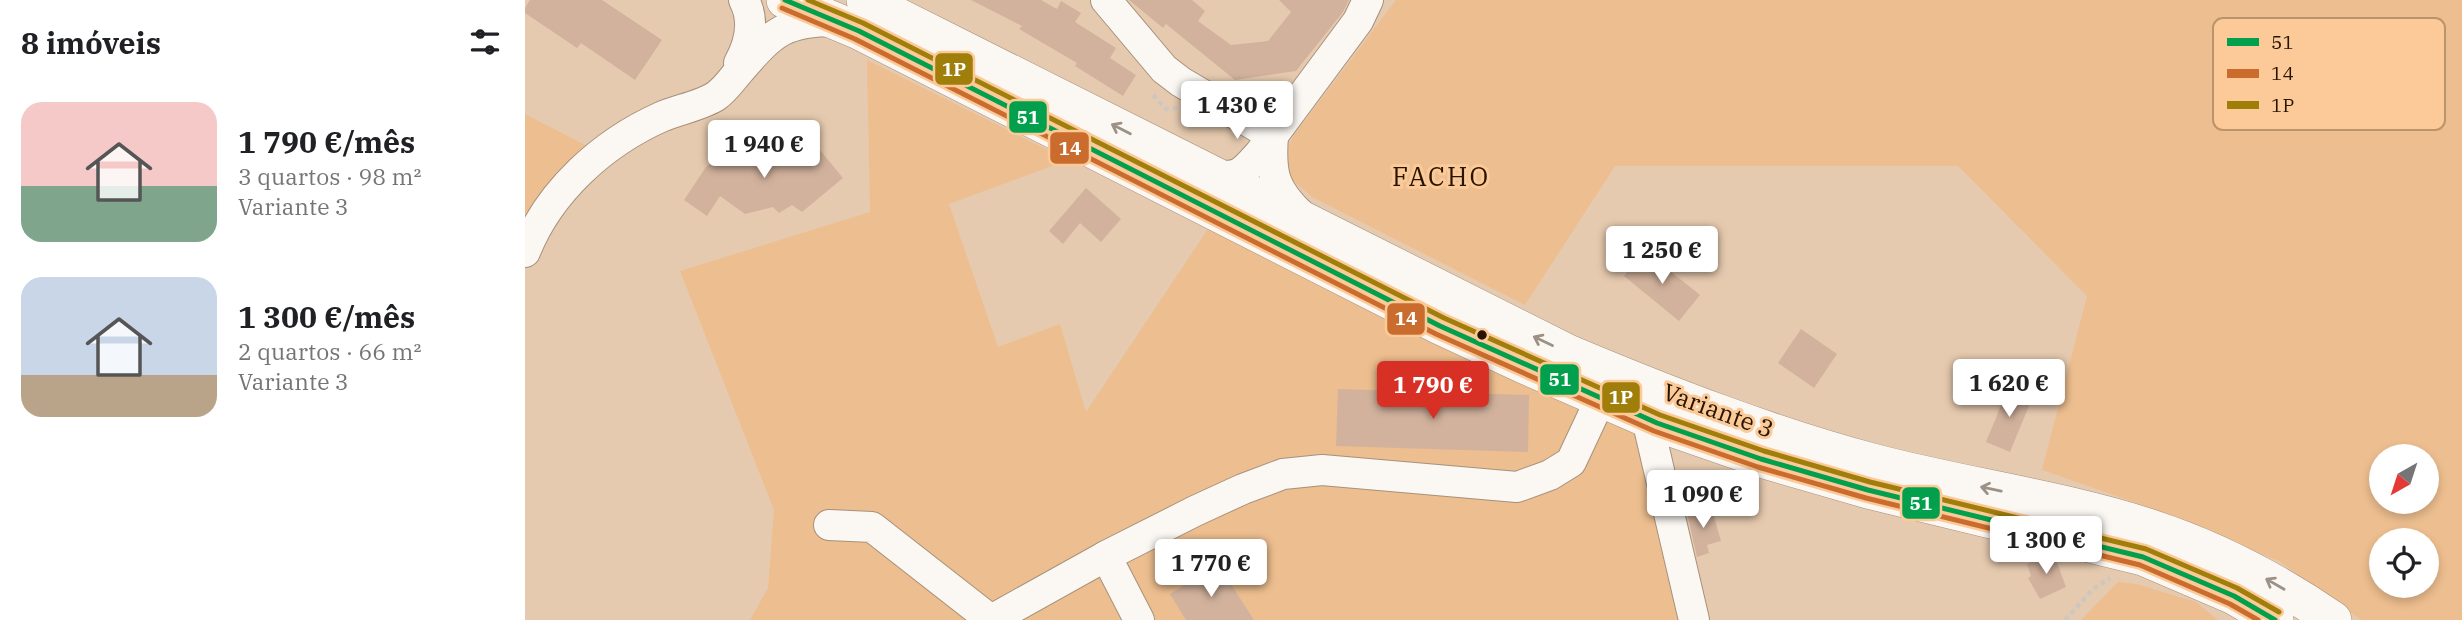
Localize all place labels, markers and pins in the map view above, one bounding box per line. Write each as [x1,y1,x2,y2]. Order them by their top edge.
pin: 1 430 € [1172,82,1302,141]
pin: 1 940 € [699,120,829,180]
pin: 1 250 € [1597,226,1727,286]
unlabelled marker [1475,328,1489,342]
pin: 1 620 € [1944,360,2074,419]
pin: 1 790 € [1368,362,1498,421]
pin: 1 090 € [1638,470,1768,530]
pin: 1 300 € [1981,516,2111,576]
pin: 1 770 € [1146,540,1276,599]

